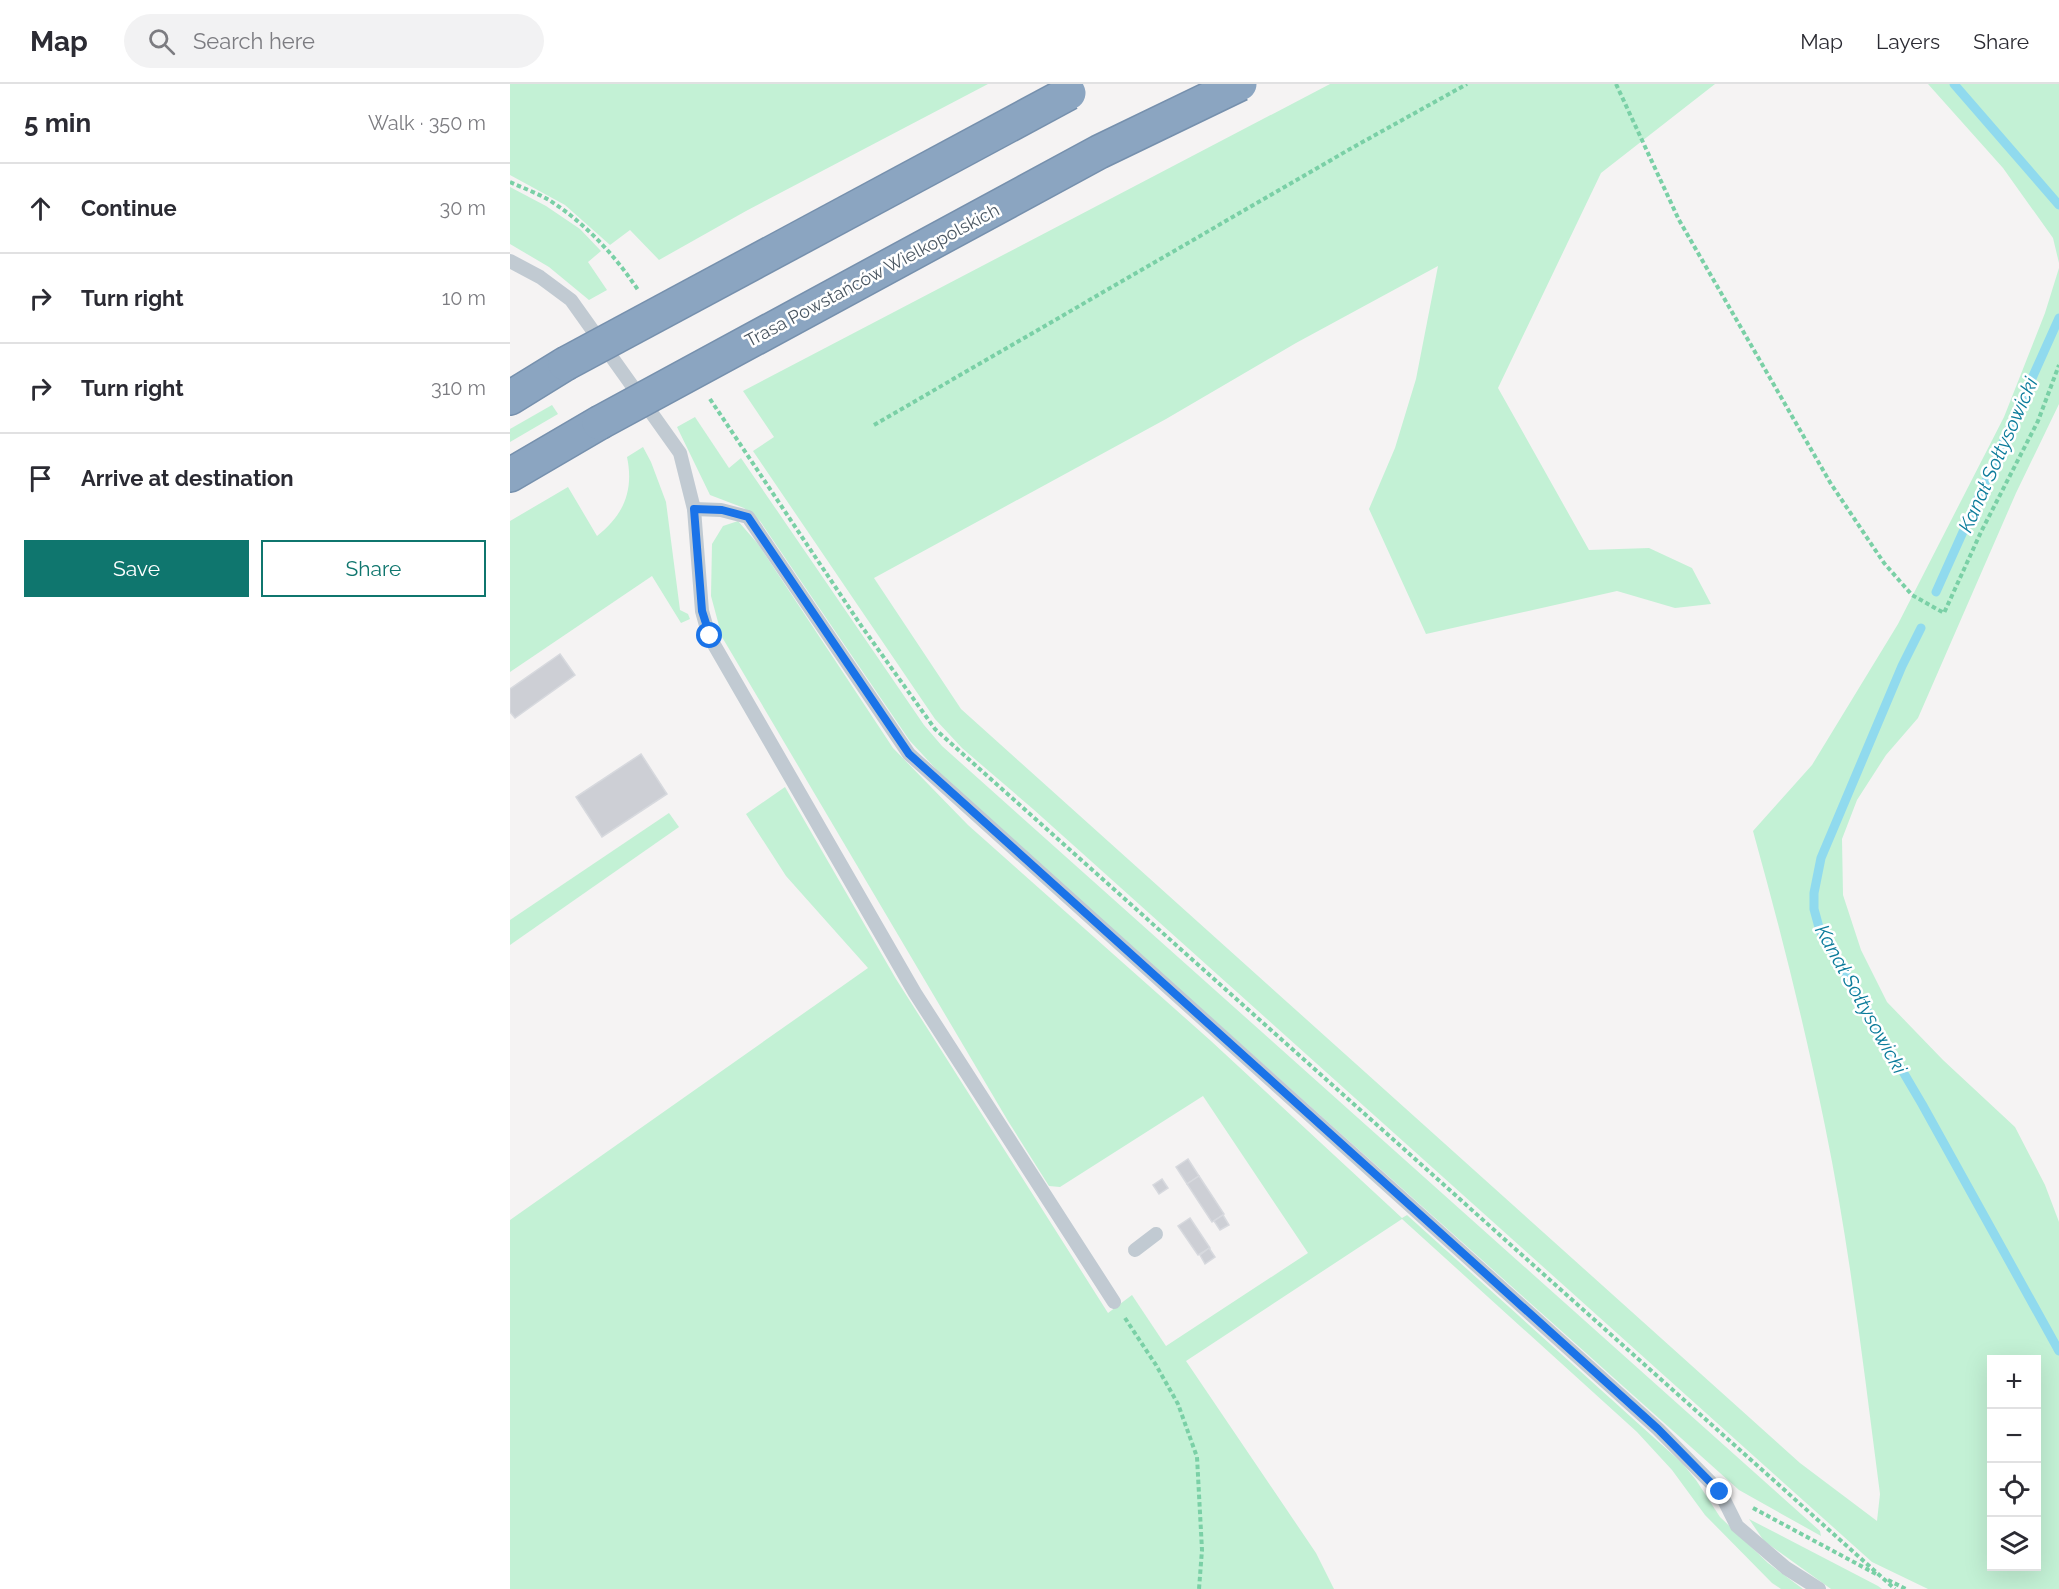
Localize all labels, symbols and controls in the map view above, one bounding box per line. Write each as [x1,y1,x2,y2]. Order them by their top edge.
search box [124,14,544,68]
text: Map [30,25,88,58]
icon: search [145,25,178,58]
text: Search here [193,28,315,54]
text: Map [1800,29,1843,54]
text: Layers [1876,29,1940,54]
text: Share [1973,29,2029,54]
text: 5 min [24,108,91,138]
text: Walk · 350 m [368,111,486,135]
icon: ahead [24,192,57,225]
text: Continue [81,195,177,221]
text: 30 m [440,196,486,220]
street label: Trasa Powstańców Wielkopolskich [741,199,1003,351]
icon: right [24,282,57,315]
text: Turn right [81,285,184,311]
text: 10 m [442,286,486,310]
icon: right [24,372,57,405]
water label: Kanał Sołtysowicki [1953,373,2043,536]
text: Turn right [81,375,184,401]
text: 310 m [431,376,486,400]
icon: arrive [24,462,57,495]
text: Arrive at destination [81,465,294,491]
button: Save [24,540,249,597]
button: Share [261,540,486,597]
route start [696,622,722,648]
water label: Kanał Sołtysowicki [1810,920,1912,1078]
map controls [1987,1355,2041,1571]
button: + [1987,1355,2041,1409]
button: − [1987,1409,2041,1463]
button: locate [1987,1463,2041,1517]
route end [1706,1478,1732,1504]
button: layers [1987,1517,2041,1571]

